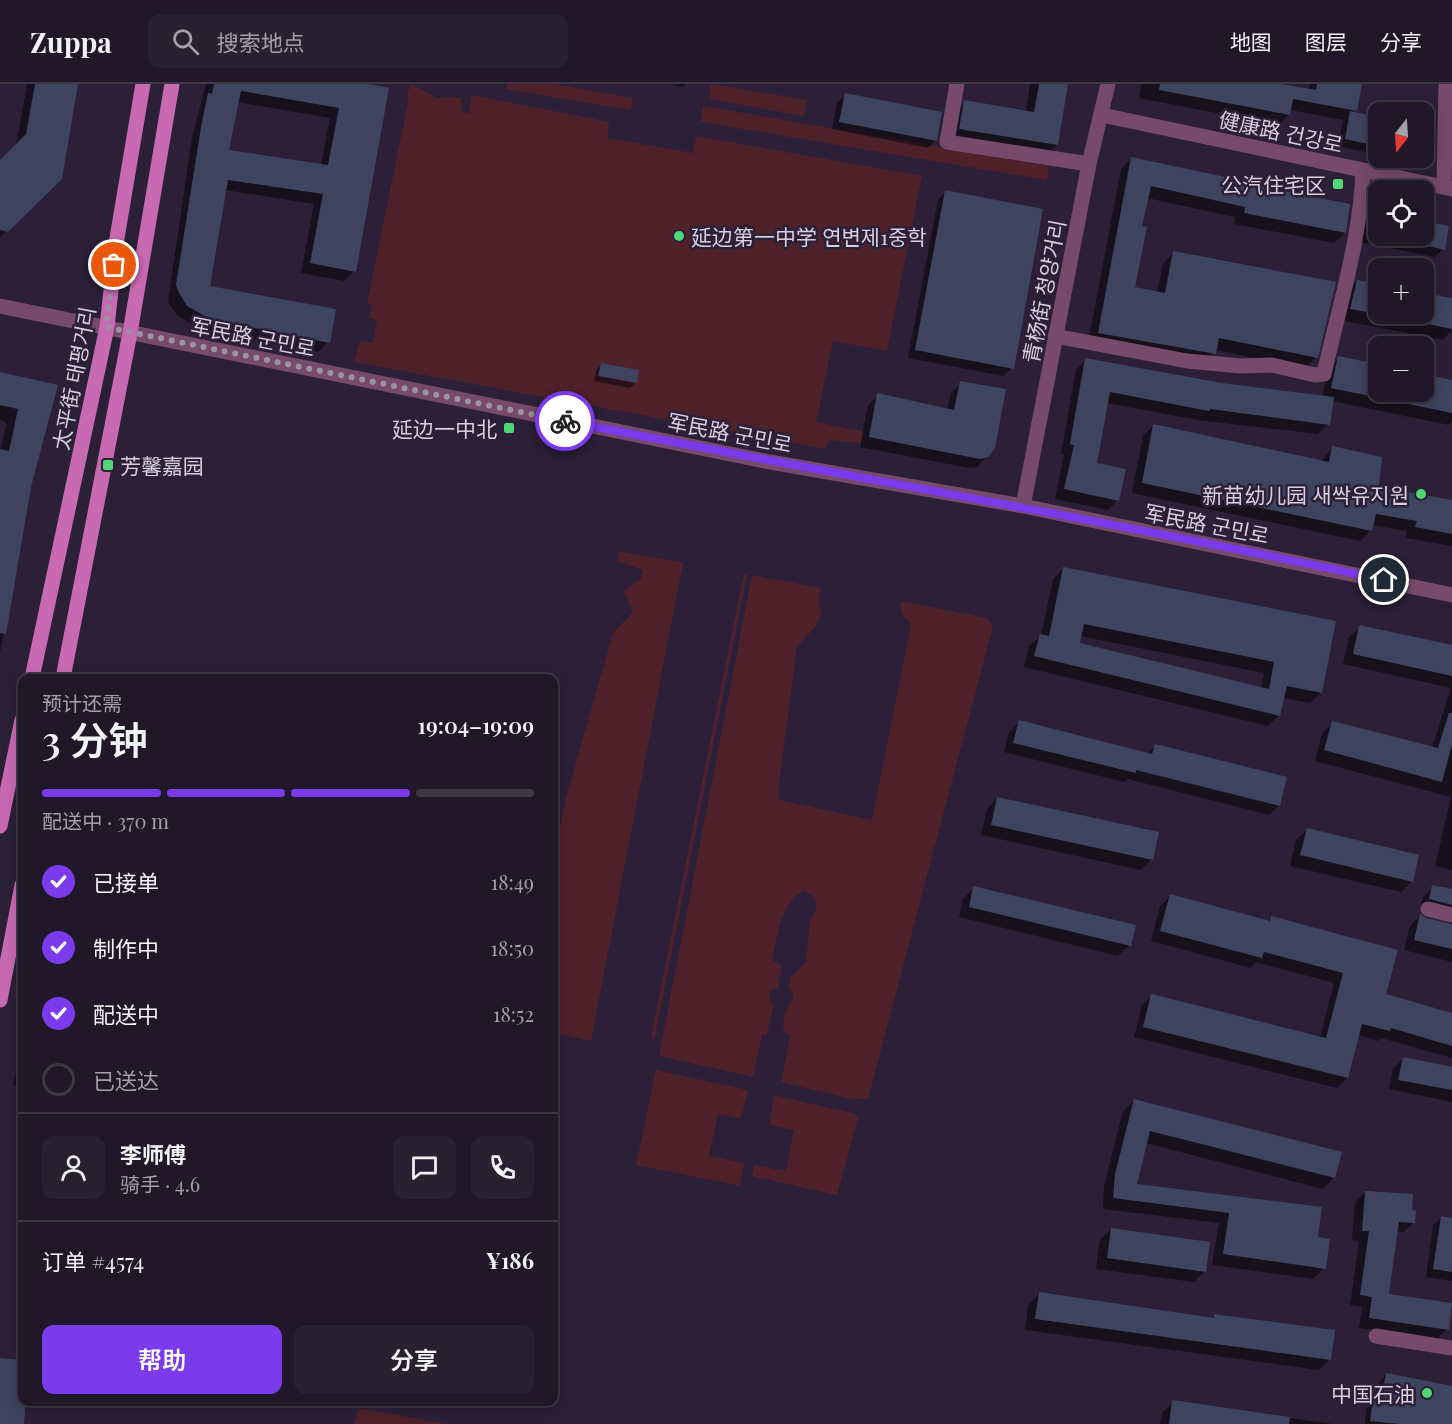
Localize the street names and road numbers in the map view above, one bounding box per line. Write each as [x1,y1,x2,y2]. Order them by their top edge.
street label: 健康路 건강로 [1216,104,1346,158]
street label: 青杨街 청양거리 [1015,217,1071,365]
street label: 太平街 태평거리 [45,304,101,452]
street label: 军民路 군민로 [188,310,318,362]
street label: 军民路 군민로 [665,406,795,458]
street label: 军民路 군민로 [1142,497,1272,549]

